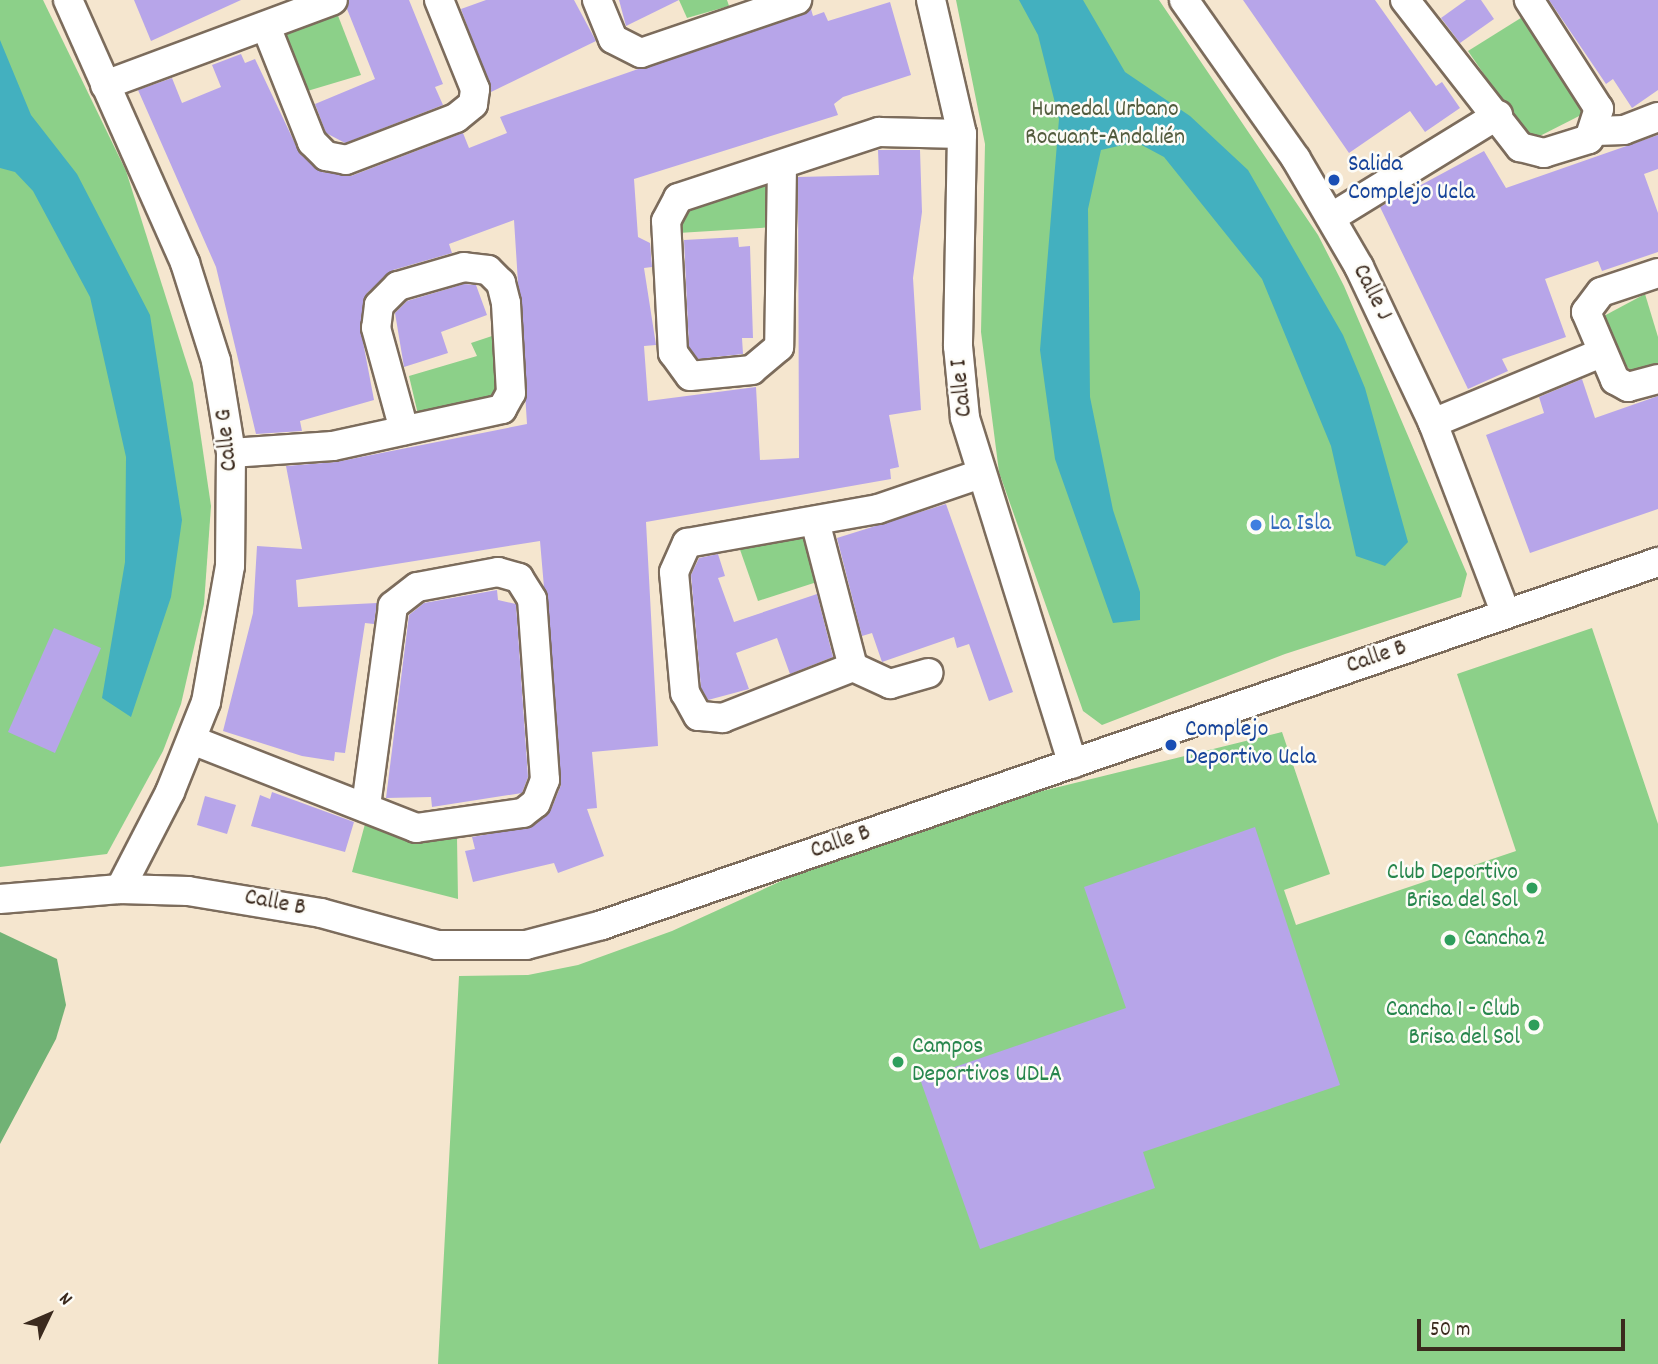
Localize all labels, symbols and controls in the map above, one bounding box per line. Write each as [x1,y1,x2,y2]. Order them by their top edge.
park label: Humedal Urbano Rocuant-Andalién [1025,97,1185,153]
place label: Salida Complejo Ucla [1348,152,1475,208]
marker: Salida Complejo Ucla [1326,172,1342,188]
street label: Calle J [1345,260,1397,326]
street label: Calle I [946,358,980,418]
street label: Calle G [210,407,246,473]
place label: La Isla [1270,511,1331,539]
marker: La Isla [1248,517,1264,533]
street label: Calle B [1343,634,1411,682]
place label: Complejo Deportivo Ucla [1185,717,1316,773]
marker: Complejo Deportivo Ucla [1163,737,1179,753]
street label: Calle B [807,819,875,867]
place label: Club Deportivo Brisa del Sol [1387,860,1518,916]
marker: Club Deportivo Brisa del Sol [1524,880,1540,896]
street label: Calle B [242,884,308,924]
place label: Cancha 2 [1464,926,1546,954]
marker: Cancha 2 [1442,932,1458,948]
place label: Cancha 1 - Club Brisa del Sol [1386,997,1520,1053]
marker: Cancha 1 - Club Brisa del Sol [1526,1017,1542,1033]
place label: Campos Deportivos UDLA [912,1034,1062,1090]
marker: Campos Deportivos UDLA [890,1054,906,1070]
north arrow [14,1280,84,1350]
text: N [51,1287,77,1313]
scale bar [1420,1304,1628,1348]
text: 50 m [1430,1316,1470,1346]

